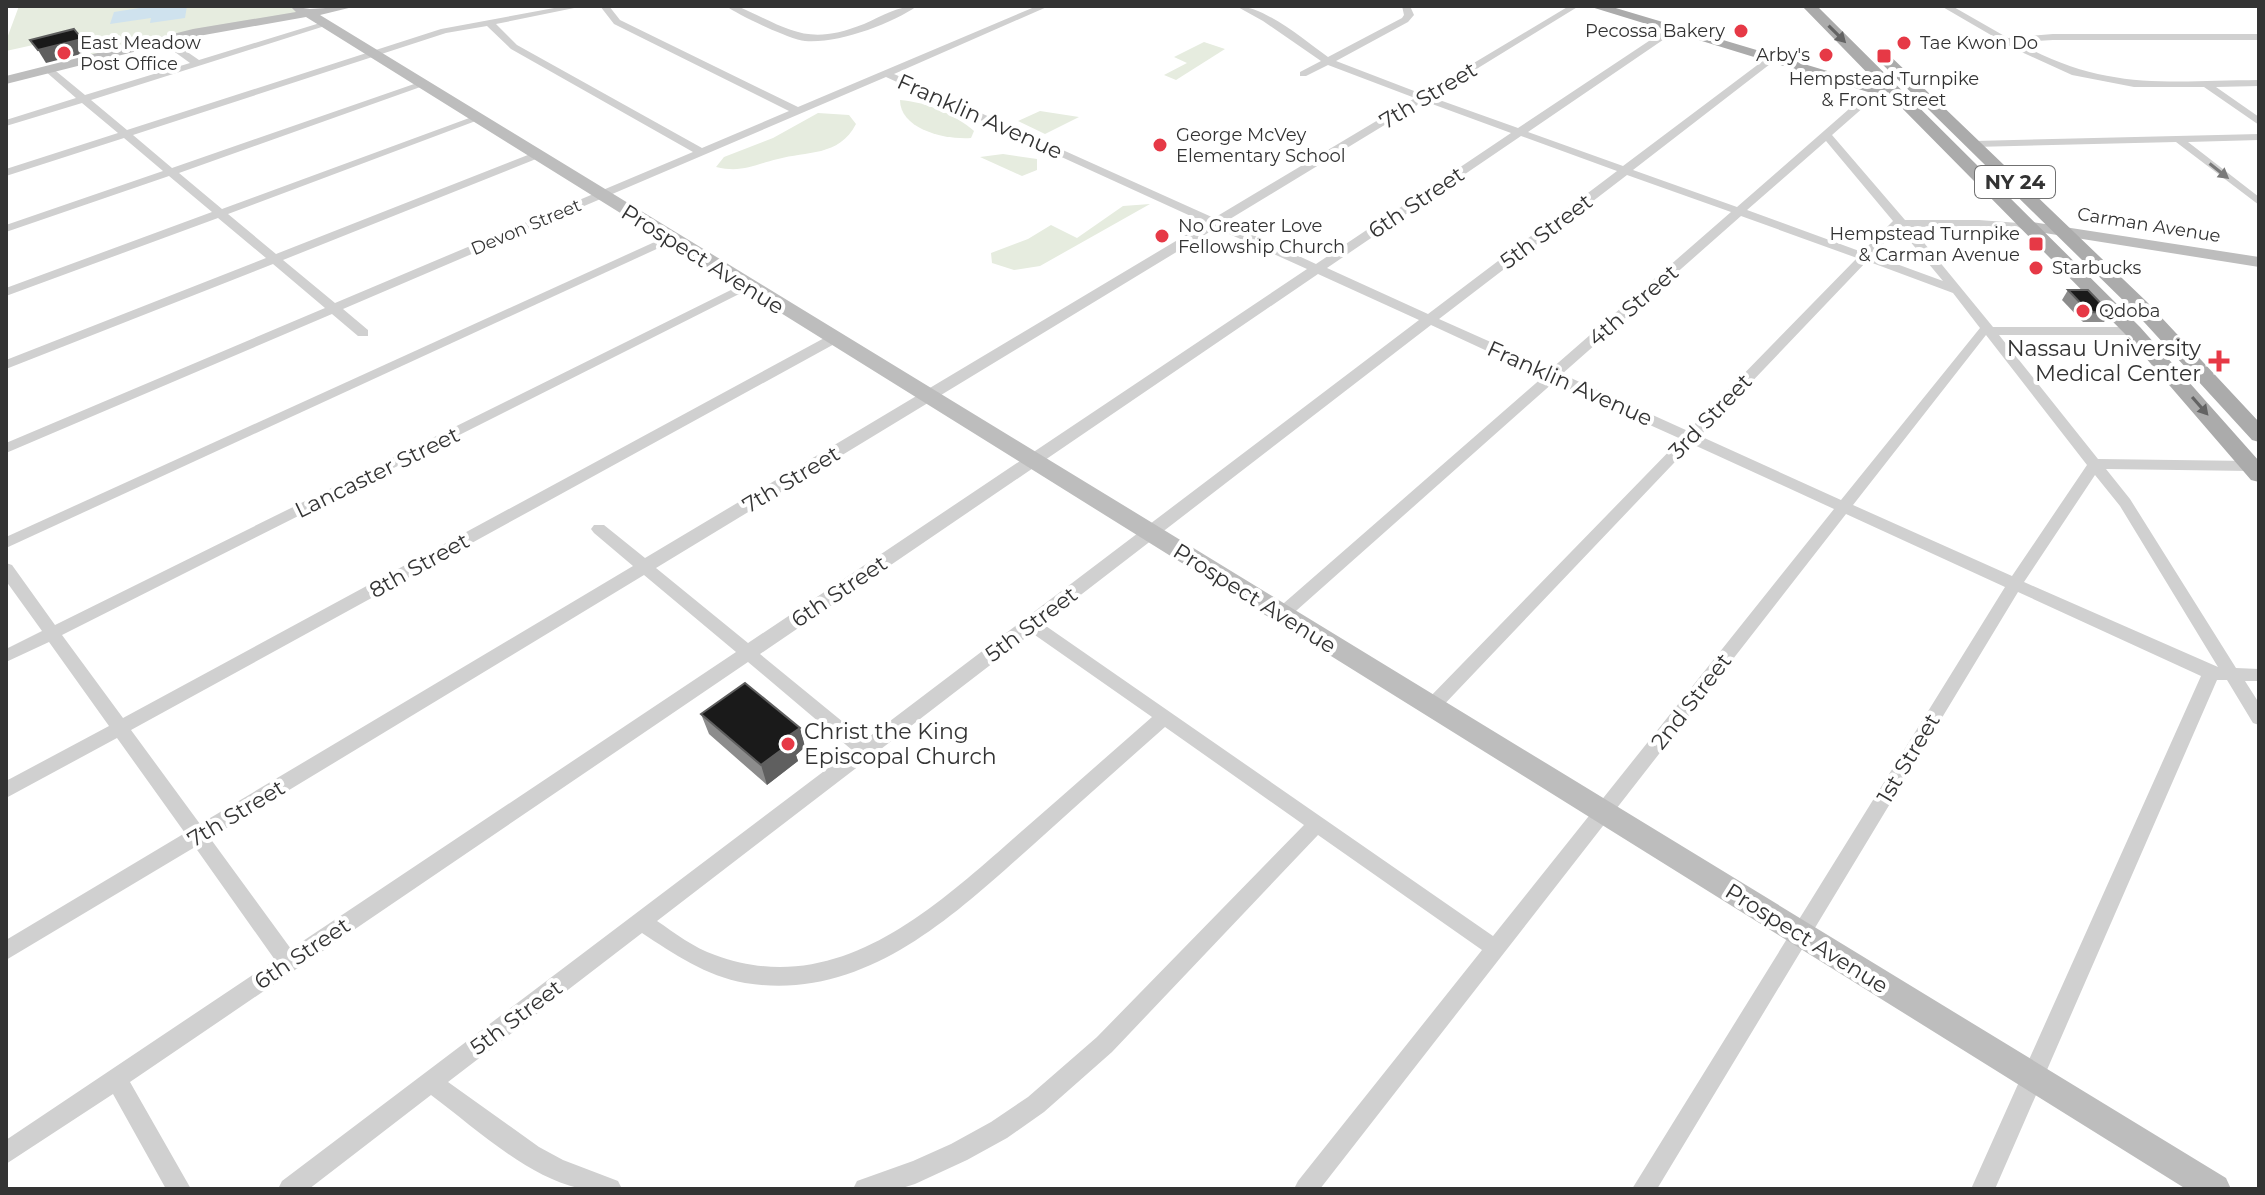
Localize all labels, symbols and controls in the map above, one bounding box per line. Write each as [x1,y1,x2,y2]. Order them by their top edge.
place label: Pecossa Bakery [1585,20,1725,42]
marker: Pecossa Bakery [1732,22,1750,40]
one-way arrow [1827,24,1846,43]
place label: East Meadow Post Office [80,32,201,75]
place label: Tae Kwon Do [1920,32,2038,54]
marker: Tae Kwon Do [1895,34,1913,52]
marker: East Meadow Post Office [55,44,73,62]
place label: Arby's [1756,44,1810,66]
marker: Arby's [1817,46,1835,64]
marker: Hempstead Turnpike & Front Street [1875,47,1893,65]
street label: 7th Street [1375,56,1482,135]
street label: Franklin Avenue [893,68,1067,165]
place label: Hempstead Turnpike & Front Street [1789,68,1979,111]
place label: George McVey Elementary School [1176,124,1346,167]
marker: George McVey Elementary School [1151,136,1169,154]
street label: 6th Street [1363,161,1469,244]
one-way arrow [2209,162,2229,178]
road number: NY 24 [1975,166,2055,198]
street label: 5th Street [1495,188,1598,275]
street label: Devon Street [468,194,584,260]
street label: Prospect Avenue [616,198,789,320]
street label: Carman Avenue [2076,203,2222,247]
place label: No Greater Love Fellowship Church [1178,215,1345,258]
place label: Hempstead Turnpike & Carman Avenue [1830,223,2020,266]
marker: No Greater Love Fellowship Church [1153,227,1171,245]
marker: Hempstead Turnpike & Carman Avenue [2027,235,2045,253]
place label: Starbucks [2052,257,2141,279]
street label: 4th Street [1583,259,1684,352]
marker: Starbucks [2027,259,2045,277]
place label: Qdoba [2099,300,2160,322]
marker: Qdoba [2074,302,2092,320]
street label: Franklin Avenue [1483,335,1657,432]
place label: Nassau University Medical Center [2007,335,2201,387]
marker: Nassau University Medical Center [2208,350,2230,372]
street label: 3rd Street [1663,368,1758,465]
one-way arrow [2191,397,2209,416]
street label: Lancaster Street [290,421,464,524]
street label: 7th Street [738,440,845,519]
street label: 8th Street [365,527,474,604]
street label: Prospect Avenue [1168,537,1341,659]
street label: 6th Street [786,550,892,633]
street label: 5th Street [980,581,1083,668]
street label: 2nd Street [1645,648,1737,755]
street label: 1st Street [1871,708,1946,808]
place label: Christ the King Episcopal Church [804,718,997,770]
marker: Christ the King Episcopal Church [779,735,797,753]
street label: 7th Street [183,774,290,853]
street label: Prospect Avenue [1720,877,1893,999]
street label: 6th Street [249,912,355,995]
street label: 5th Street [465,974,568,1061]

